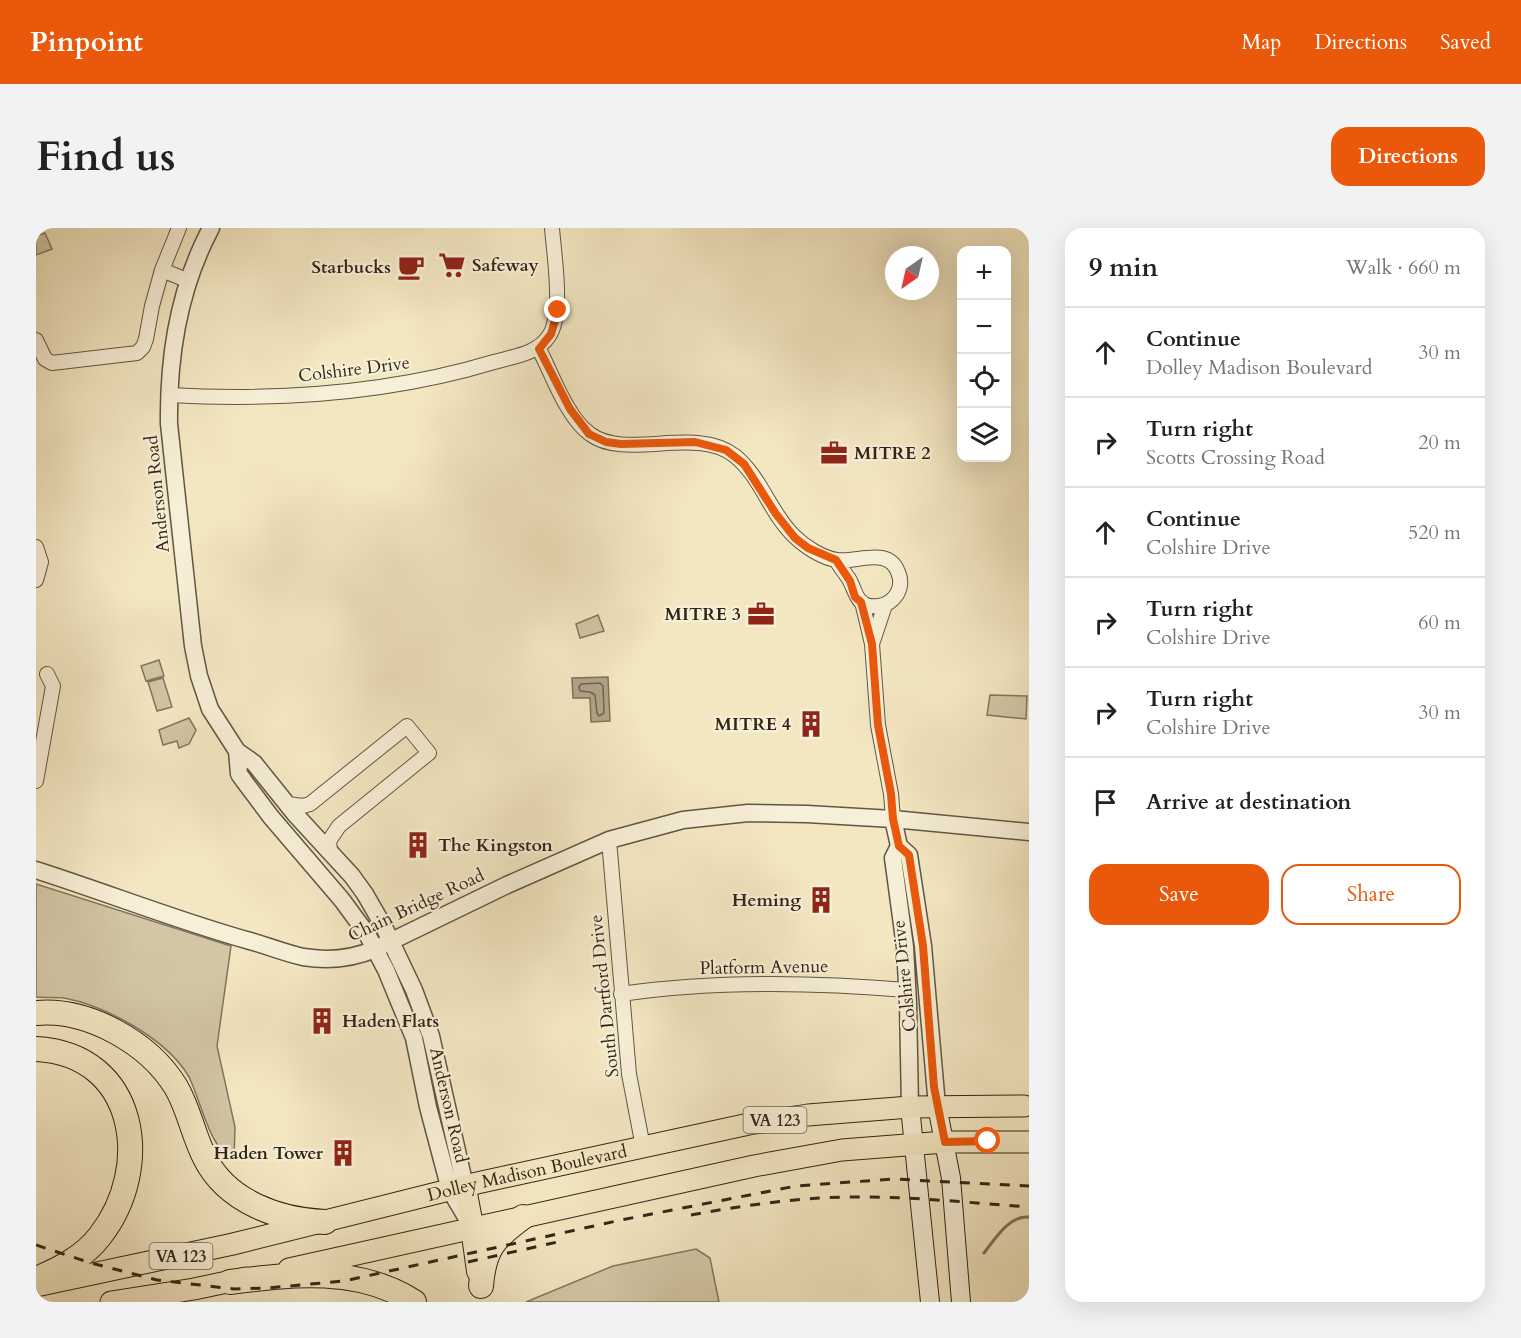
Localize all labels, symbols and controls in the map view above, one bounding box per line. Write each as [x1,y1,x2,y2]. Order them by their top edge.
text: Pinpoint [30,23,143,61]
text: Map [1241,28,1281,57]
text: Directions [1314,28,1407,57]
text: Saved [1440,28,1491,57]
button: Directions [1331,127,1485,186]
text: Find us [36,128,176,185]
north arrow [885,246,939,300]
map controls [957,246,1011,462]
button: + [957,246,1011,300]
supermarket icon: Safeway [437,250,467,280]
text: 9 min [1089,250,1158,285]
cafe icon: Starbucks [396,252,426,282]
place label: Safeway [472,253,540,278]
text: Walk · 660 m [1346,254,1461,281]
place label: Starbucks [311,255,391,280]
route end [544,296,570,322]
button: − [957,300,1011,354]
text: Continue [1146,324,1241,354]
icon: ahead [1089,336,1122,369]
text: 30 m [1418,339,1461,366]
street label: Colshire Drive [297,350,411,389]
button: locate [957,354,1011,408]
text: Dolley Madison Boulevard [1146,354,1373,381]
button: layers [957,408,1011,462]
text: Turn right [1146,414,1253,444]
icon: right [1089,426,1122,459]
text: 20 m [1418,429,1461,456]
street label: Anderson Road [139,434,176,554]
office icon: MITRE 2 [819,438,849,468]
place label: MITRE 2 [854,441,930,466]
text: Scotts Crossing Road [1146,444,1325,471]
text: Continue [1146,504,1241,534]
icon: ahead [1089,516,1122,549]
text: 520 m [1408,519,1461,546]
text: Colshire Drive [1146,534,1271,561]
text: Turn right [1146,594,1253,624]
office icon: MITRE 3 [746,599,776,629]
place label: MITRE 3 [665,602,741,627]
icon: right [1089,606,1122,639]
text: 60 m [1418,609,1461,636]
text: Colshire Drive [1146,624,1271,651]
text: Turn right [1146,684,1253,714]
icon: right [1089,696,1122,729]
text: 30 m [1418,699,1461,726]
building icon: MITRE 4 [796,709,826,739]
place label: MITRE 4 [715,712,791,737]
text: Colshire Drive [1146,714,1271,741]
icon: arrive [1089,786,1122,819]
text: Arrive at destination [1146,787,1351,817]
building icon: The Kingston [403,830,433,860]
place label: The Kingston [438,833,553,858]
street label: Chain Bridge Road [344,863,489,948]
button: Save [1089,864,1269,925]
button: Share [1281,864,1461,925]
building icon: Heming [806,885,836,915]
place label: Heming [732,888,801,913]
street label: South Dartford Drive [584,913,625,1079]
street label: Colshire Drive [886,919,923,1033]
street label: Platform Avenue [699,954,829,981]
building icon: Haden Flats [307,1006,337,1036]
place label: Haden Flats [342,1009,439,1034]
street label: Anderson Road [423,1045,474,1166]
road number: VA 123 [744,1107,807,1133]
route start [974,1127,1000,1153]
building icon: Haden Tower [328,1138,358,1168]
street label: Dolley Madison Boulevard [425,1139,630,1208]
place label: Haden Tower [214,1141,324,1166]
road number: VA 123 [150,1243,212,1269]

